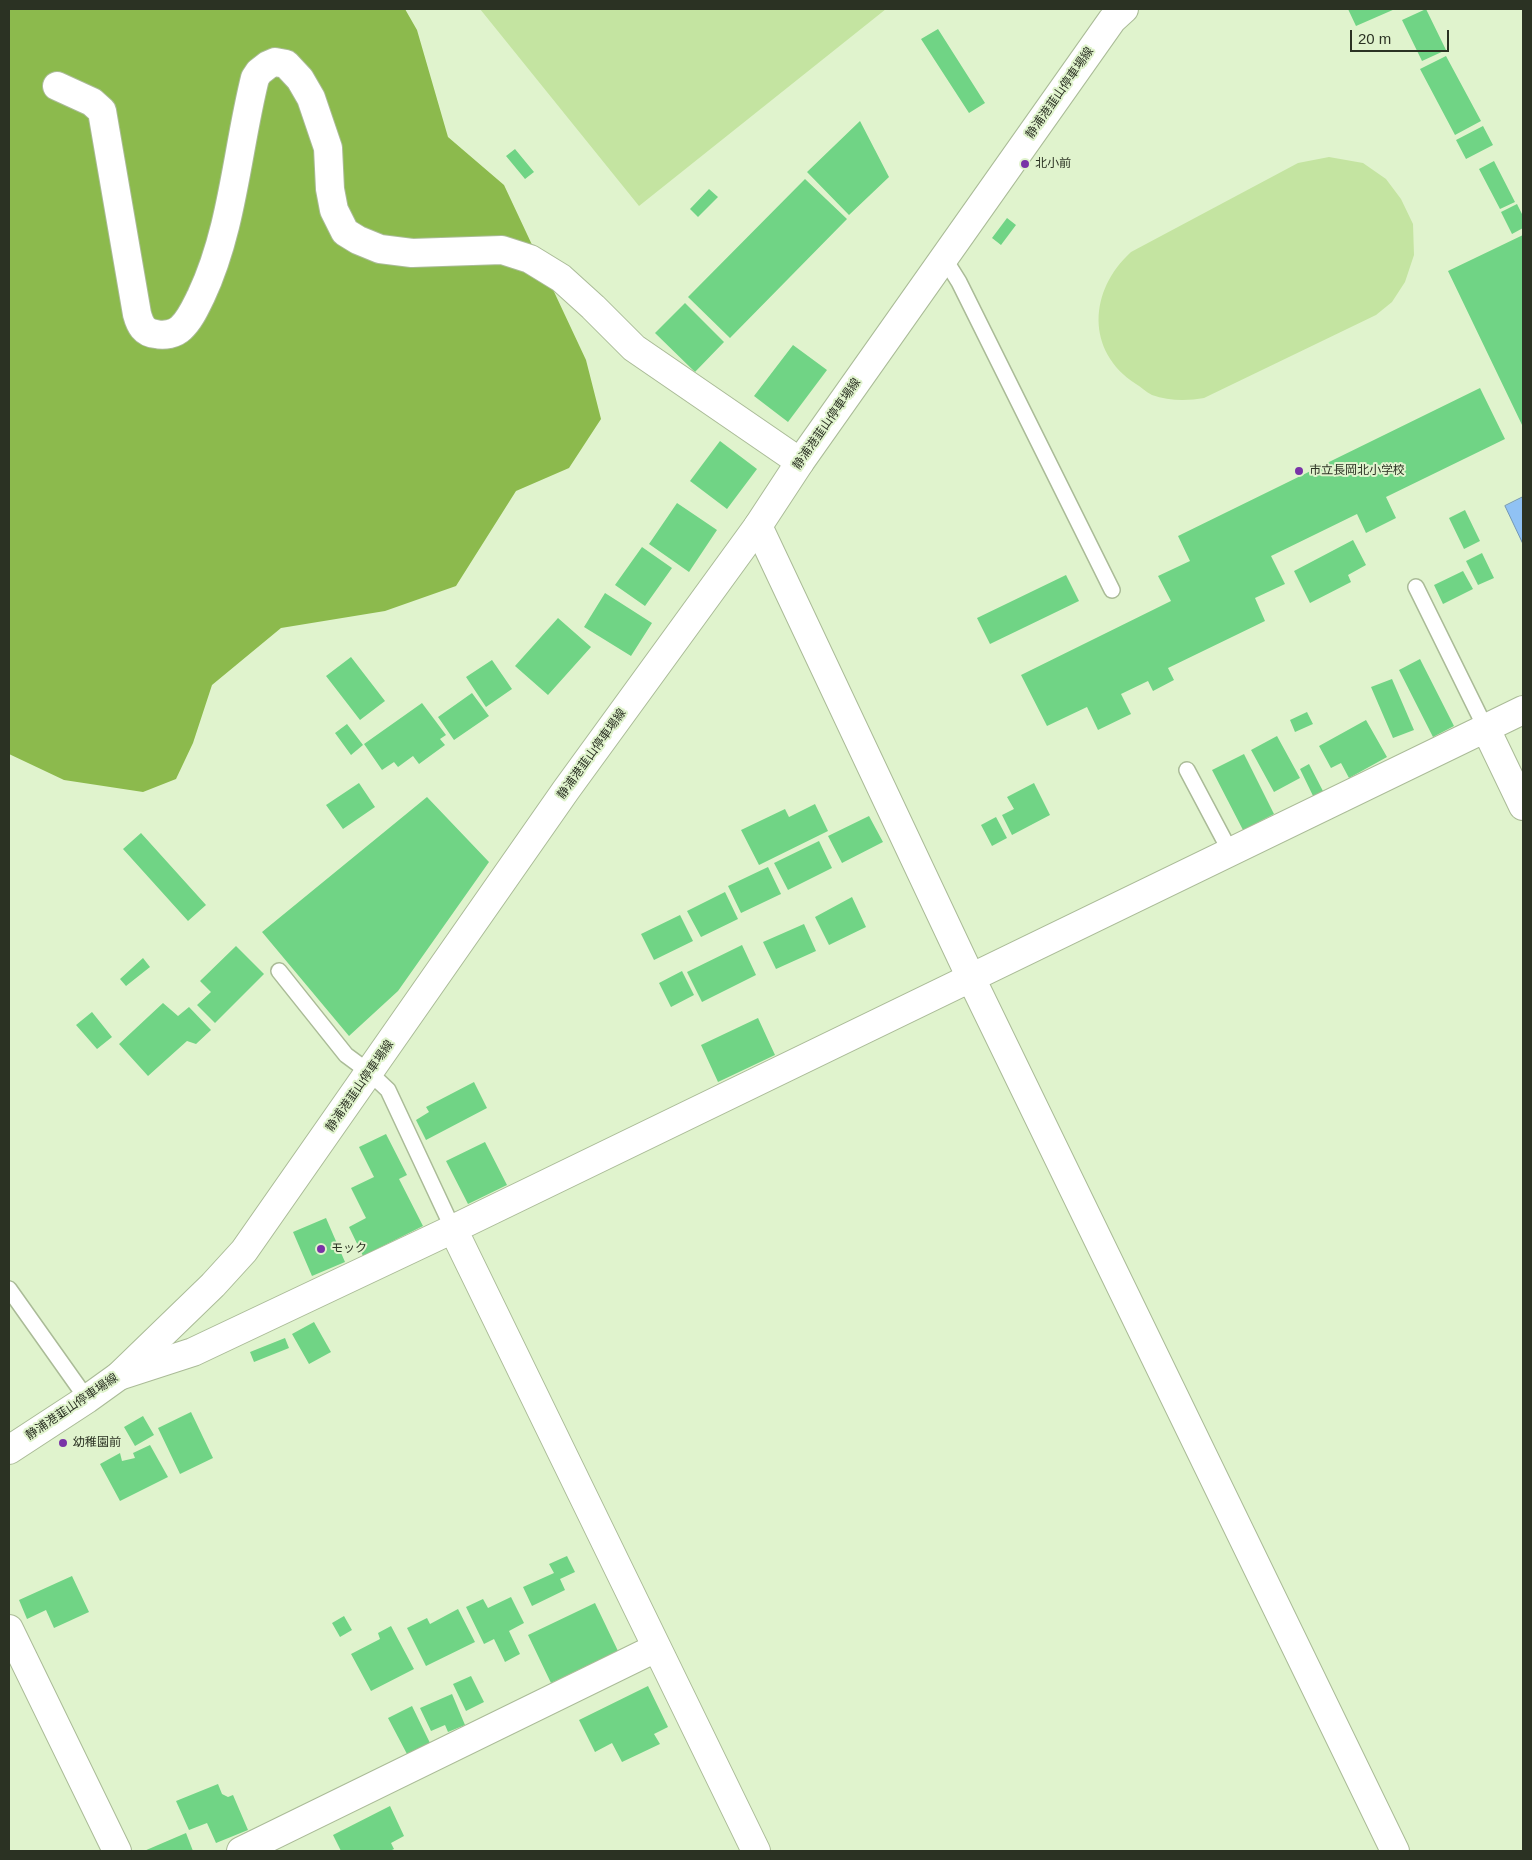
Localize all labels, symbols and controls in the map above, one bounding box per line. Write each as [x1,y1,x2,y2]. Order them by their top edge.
scale bar [1352,20,1451,52]
text: 20 m [1358,30,1391,47]
street label: 静浦港韮山停車場線 [1023,45,1097,141]
place label: 北小前 [1035,157,1071,171]
marker: 北小前 [1019,158,1031,170]
street label: 静浦港韮山停車場線 [790,376,864,472]
place label: 市立長岡北小学校 [1309,464,1405,478]
marker: 市立長岡北小学校 [1293,465,1305,477]
street label: 静浦港韮山停車場線 [554,706,630,802]
street label: 静浦港韮山停車場線 [323,1038,397,1134]
place label: モック [331,1242,367,1256]
marker: モック [315,1243,327,1255]
street label: 静浦港韮山停車場線 [23,1371,121,1443]
place label: 幼稚園前 [73,1436,121,1450]
marker: 幼稚園前 [57,1437,69,1449]

